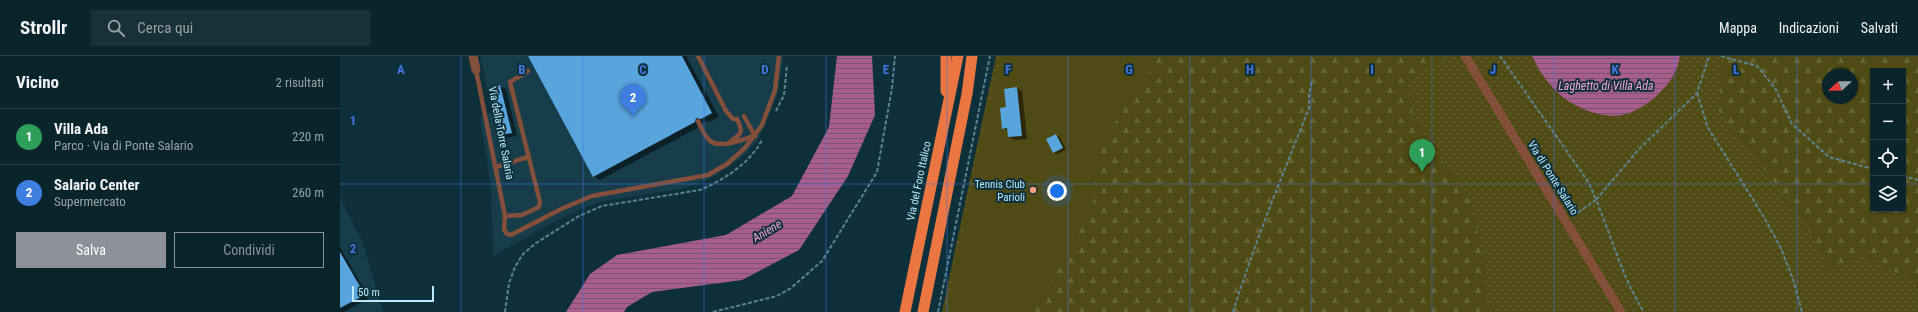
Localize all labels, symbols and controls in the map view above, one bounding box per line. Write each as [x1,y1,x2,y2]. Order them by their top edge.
search box [91,10,371,46]
text: Strollr [20,16,67,39]
icon: search [105,17,127,39]
text: Cerca qui [137,19,193,37]
text: Mappa [1719,20,1757,36]
text: Indicazioni [1779,20,1839,36]
text: Salvati [1861,20,1898,36]
text: A [397,62,405,77]
text: B [518,62,526,77]
text: C [639,62,647,77]
text: D [761,62,769,77]
text: E [883,62,890,77]
text: F [1005,62,1011,77]
text: G [1125,62,1133,77]
text: H [1246,62,1254,77]
text: I [1370,62,1374,77]
text: J [1490,62,1496,77]
text: K [1611,62,1619,77]
text: L [1733,62,1739,77]
north arrow [1822,68,1858,104]
map controls [1870,68,1906,212]
button: + [1870,68,1906,104]
text: Vicino [16,72,59,92]
text: 2 risultati [276,75,324,90]
water label: Laghetto di Villa Ada [1558,79,1654,93]
pin: 2 [620,84,646,117]
street label: Via della Torre Salaria [486,85,516,181]
button: − [1870,104,1906,140]
text: 1 [350,113,356,128]
text: Villa Ada [54,120,108,138]
text: 1 [26,129,32,144]
text: 220 m [292,129,324,144]
text: Parco · Via di Ponte Salario [54,138,193,153]
pin: 1 [1409,139,1435,172]
street label: Via di Ponte Salario [1525,139,1581,218]
street label: Via del Foro Italico [904,140,934,222]
button: locate [1870,140,1906,176]
text: Salario Center [54,176,140,194]
button: layers [1870,176,1906,212]
place label: Tennis Club Parioli [974,178,1025,204]
your location [1047,181,1067,201]
text: 2 [26,185,32,200]
text: 260 m [292,185,324,200]
marker: Tennis Club Parioli [1028,185,1038,195]
text: Supermercato [54,194,126,209]
water label: Aniene [749,217,785,246]
button: Salva [16,232,166,268]
button: Condividi [174,232,324,268]
text: 2 [350,241,357,256]
scale bar [352,284,434,303]
text: 50 m [358,286,380,299]

